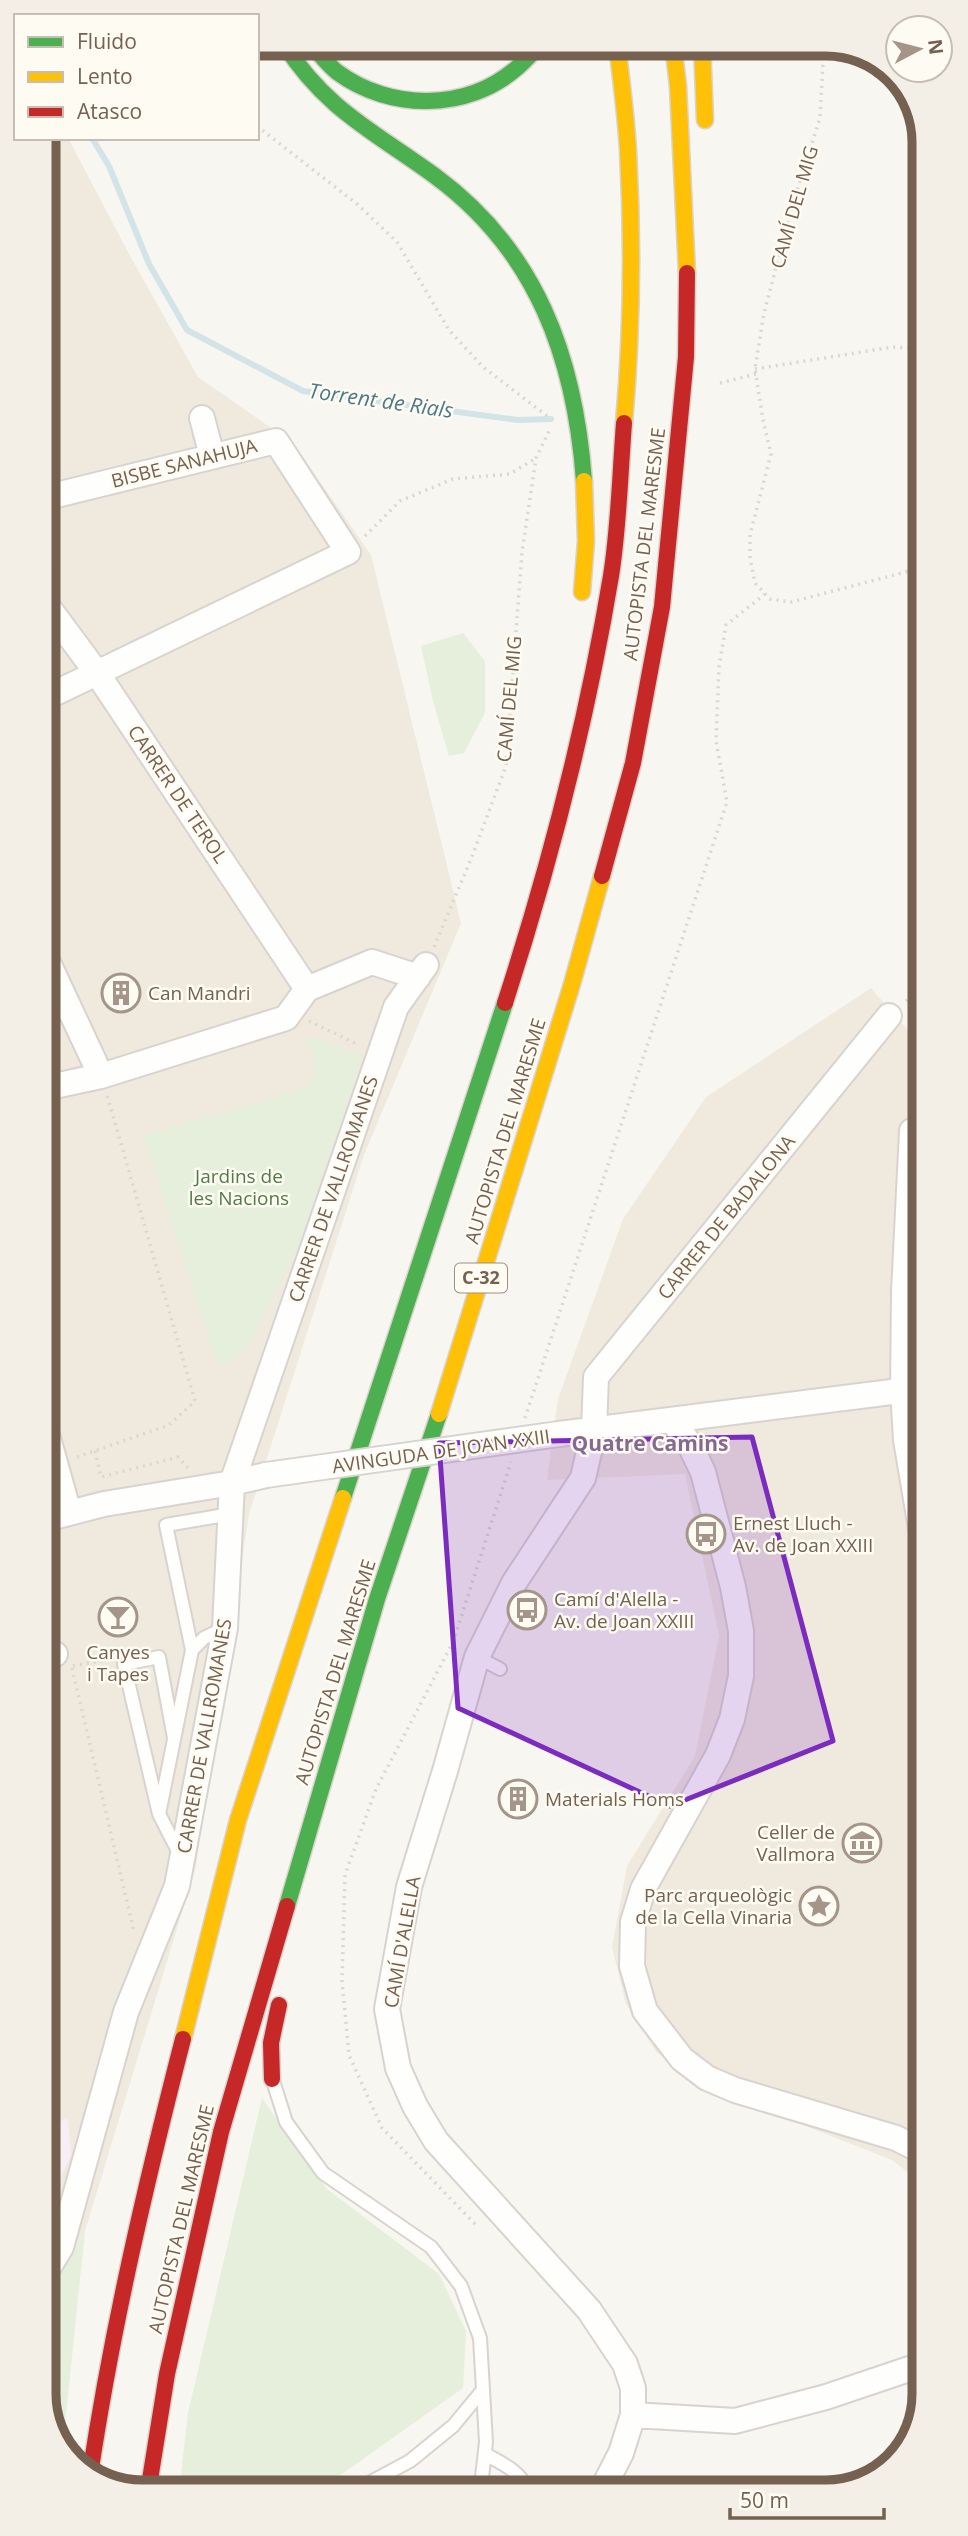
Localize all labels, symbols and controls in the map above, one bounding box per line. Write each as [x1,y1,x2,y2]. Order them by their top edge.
legend [14,14,259,140]
north arrow [884,14,954,84]
text: Fluido [77,27,137,55]
text: N [922,38,950,56]
text: Lento [77,62,133,90]
text: Atasco [77,97,142,125]
street label: CAMÍ DEL MIG [764,143,824,271]
water label: Torrent de Rials [307,376,455,424]
street label: AUTOPISTA DEL MARESME [617,426,671,662]
street label: BISBE SANAHUJA [108,432,260,494]
street label: CAMÍ DEL MIG [491,635,527,763]
street label: CARRER DE TEROL [122,720,234,868]
building icon: Can Mandri [100,972,142,1014]
place label: Can Mandri [148,980,251,1006]
street label: AUTOPISTA DEL MARESME [458,1015,552,1247]
street label: CARRER DE VALLROMANES [282,1072,384,1306]
street label: CARRER DE BADALONA [651,1129,801,1305]
park label: Jardins de les Nacions [189,1163,289,1211]
road number: C-32 [455,1264,507,1293]
street label: AVINGUDA DE JOAN XXIII [330,1423,552,1479]
district label: Quatre Camins [571,1429,729,1457]
place label: Ernest Lluch - Av. de Joan XXIII [733,1510,873,1558]
bus stop icon: Ernest Lluch - Av. de Joan XXIII [685,1513,727,1555]
street label: AUTOPISTA DEL MARESME [288,1556,382,1788]
place label: Camí d'Alella - Av. de Joan XXIII [554,1586,694,1634]
bus stop icon: Camí d'Alella - Av. de Joan XXIII [506,1589,548,1631]
bar icon: Canyes i Tapes [97,1596,139,1638]
street label: CARRER DE VALLROMANES [171,1617,237,1855]
place label: Canyes i Tapes [86,1639,150,1687]
building icon: Materials Homs [497,1778,539,1820]
place label: Materials Homs [545,1786,684,1812]
place label: Celler de Vallmora [756,1819,835,1867]
museum icon: Celler de Vallmora [841,1822,883,1864]
street label: CAMÍ D'ALELLA [378,1874,426,2010]
place label: Parc arqueològic de la Cella Vinaria [635,1882,792,1930]
place icon: Parc arqueològic de la Cella Vinaria [798,1885,840,1927]
street label: AUTOPISTA DEL MARESME [142,2102,220,2336]
scale bar [730,2476,884,2520]
text: 50 m [740,2486,789,2514]

